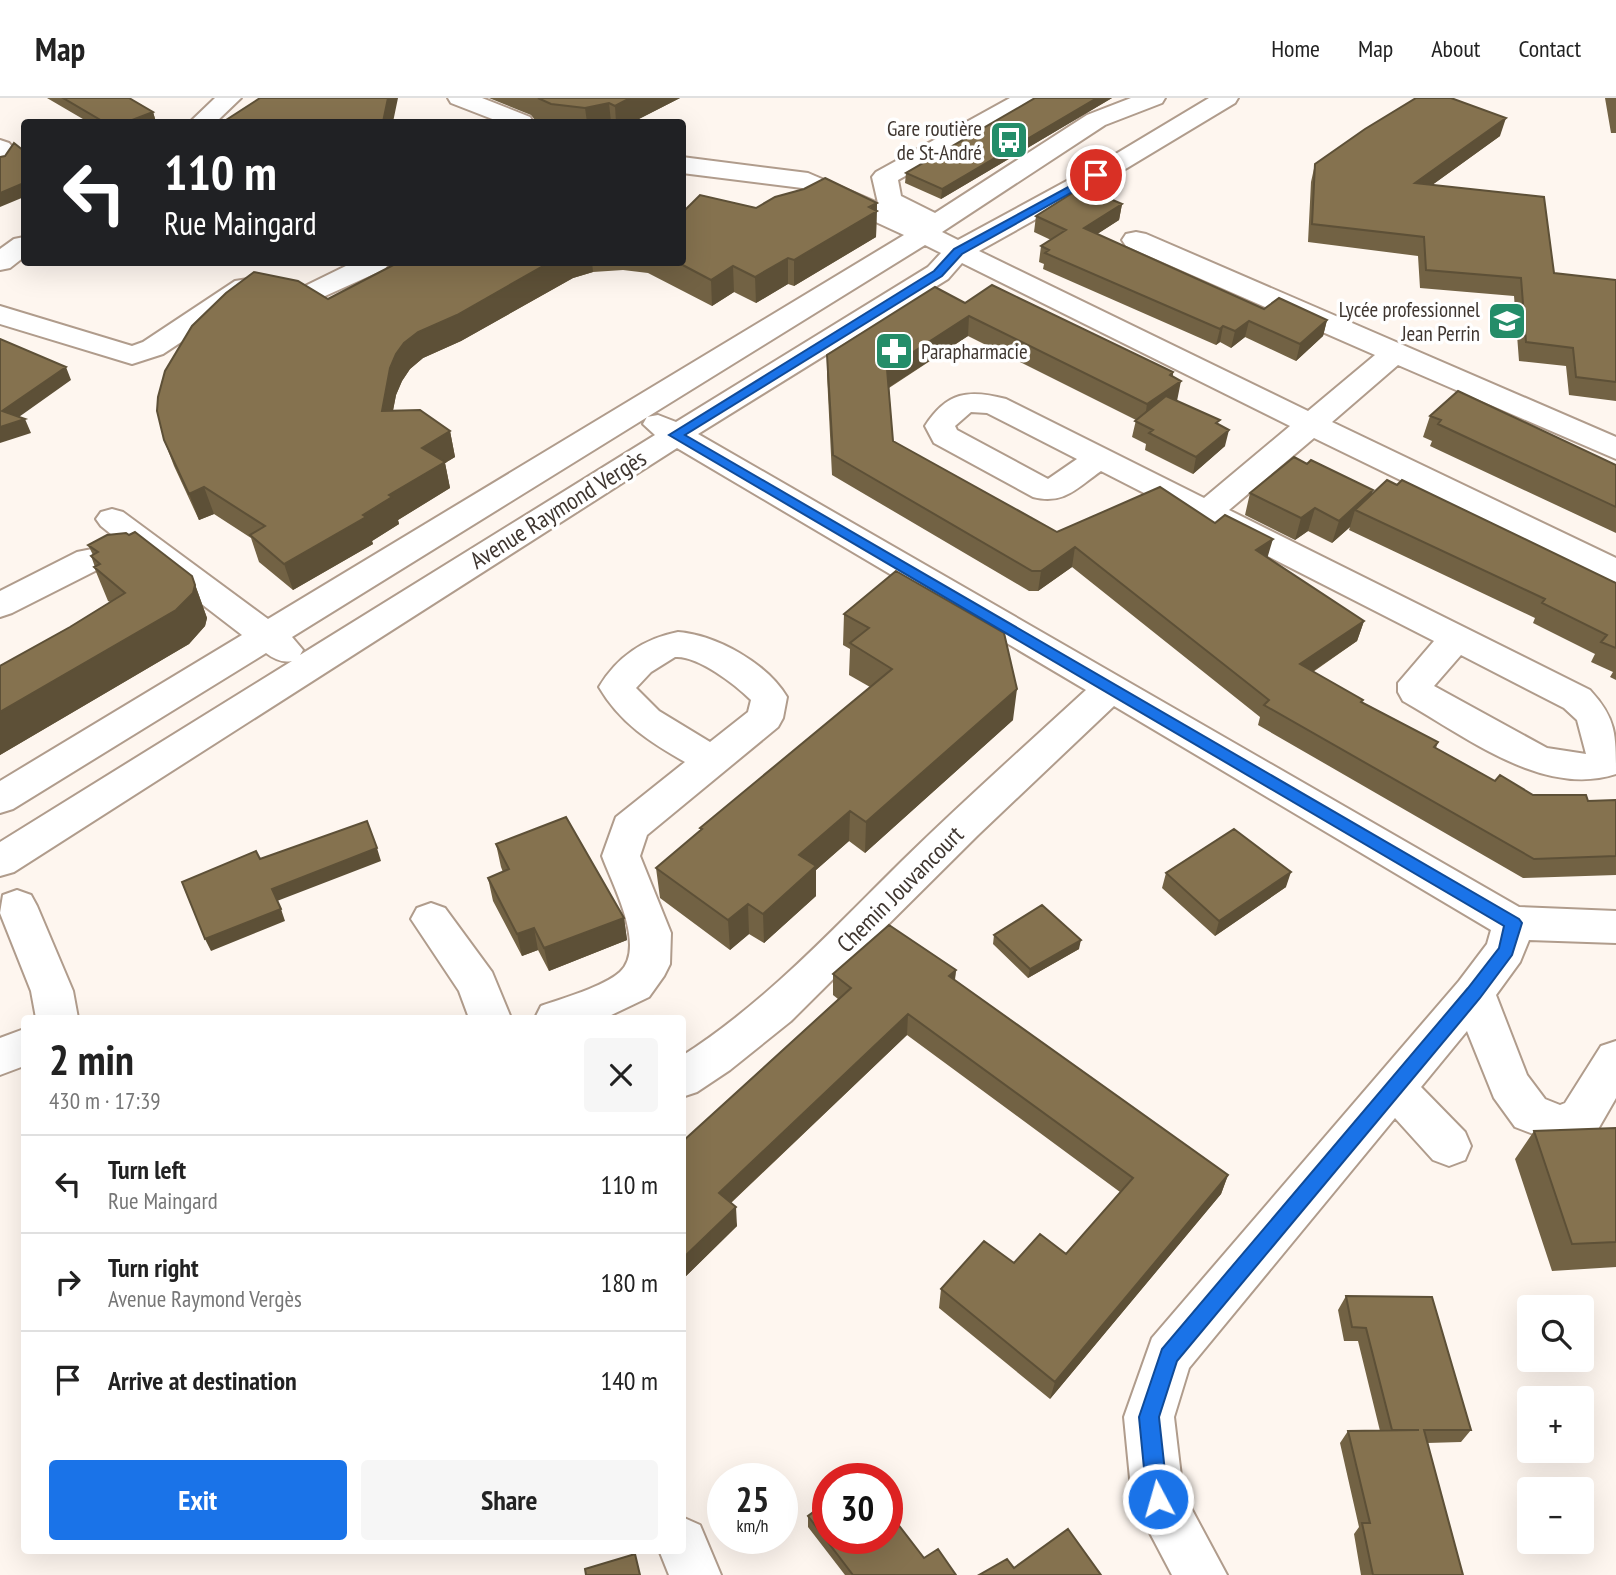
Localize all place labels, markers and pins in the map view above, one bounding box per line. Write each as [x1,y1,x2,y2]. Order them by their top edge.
place label: Gare routière de St-André [887,115,982,166]
bus stop icon: Gare routière de St-André [988,119,1030,161]
pin [1066,145,1126,205]
place label: Lycée professionnel Jean Perrin [1339,296,1480,347]
school or university icon: Lycée professionnel Jean Perrin [1486,300,1528,342]
pharmacy icon: Parapharmacie [873,330,915,372]
place label: Parapharmacie [921,338,1028,365]

